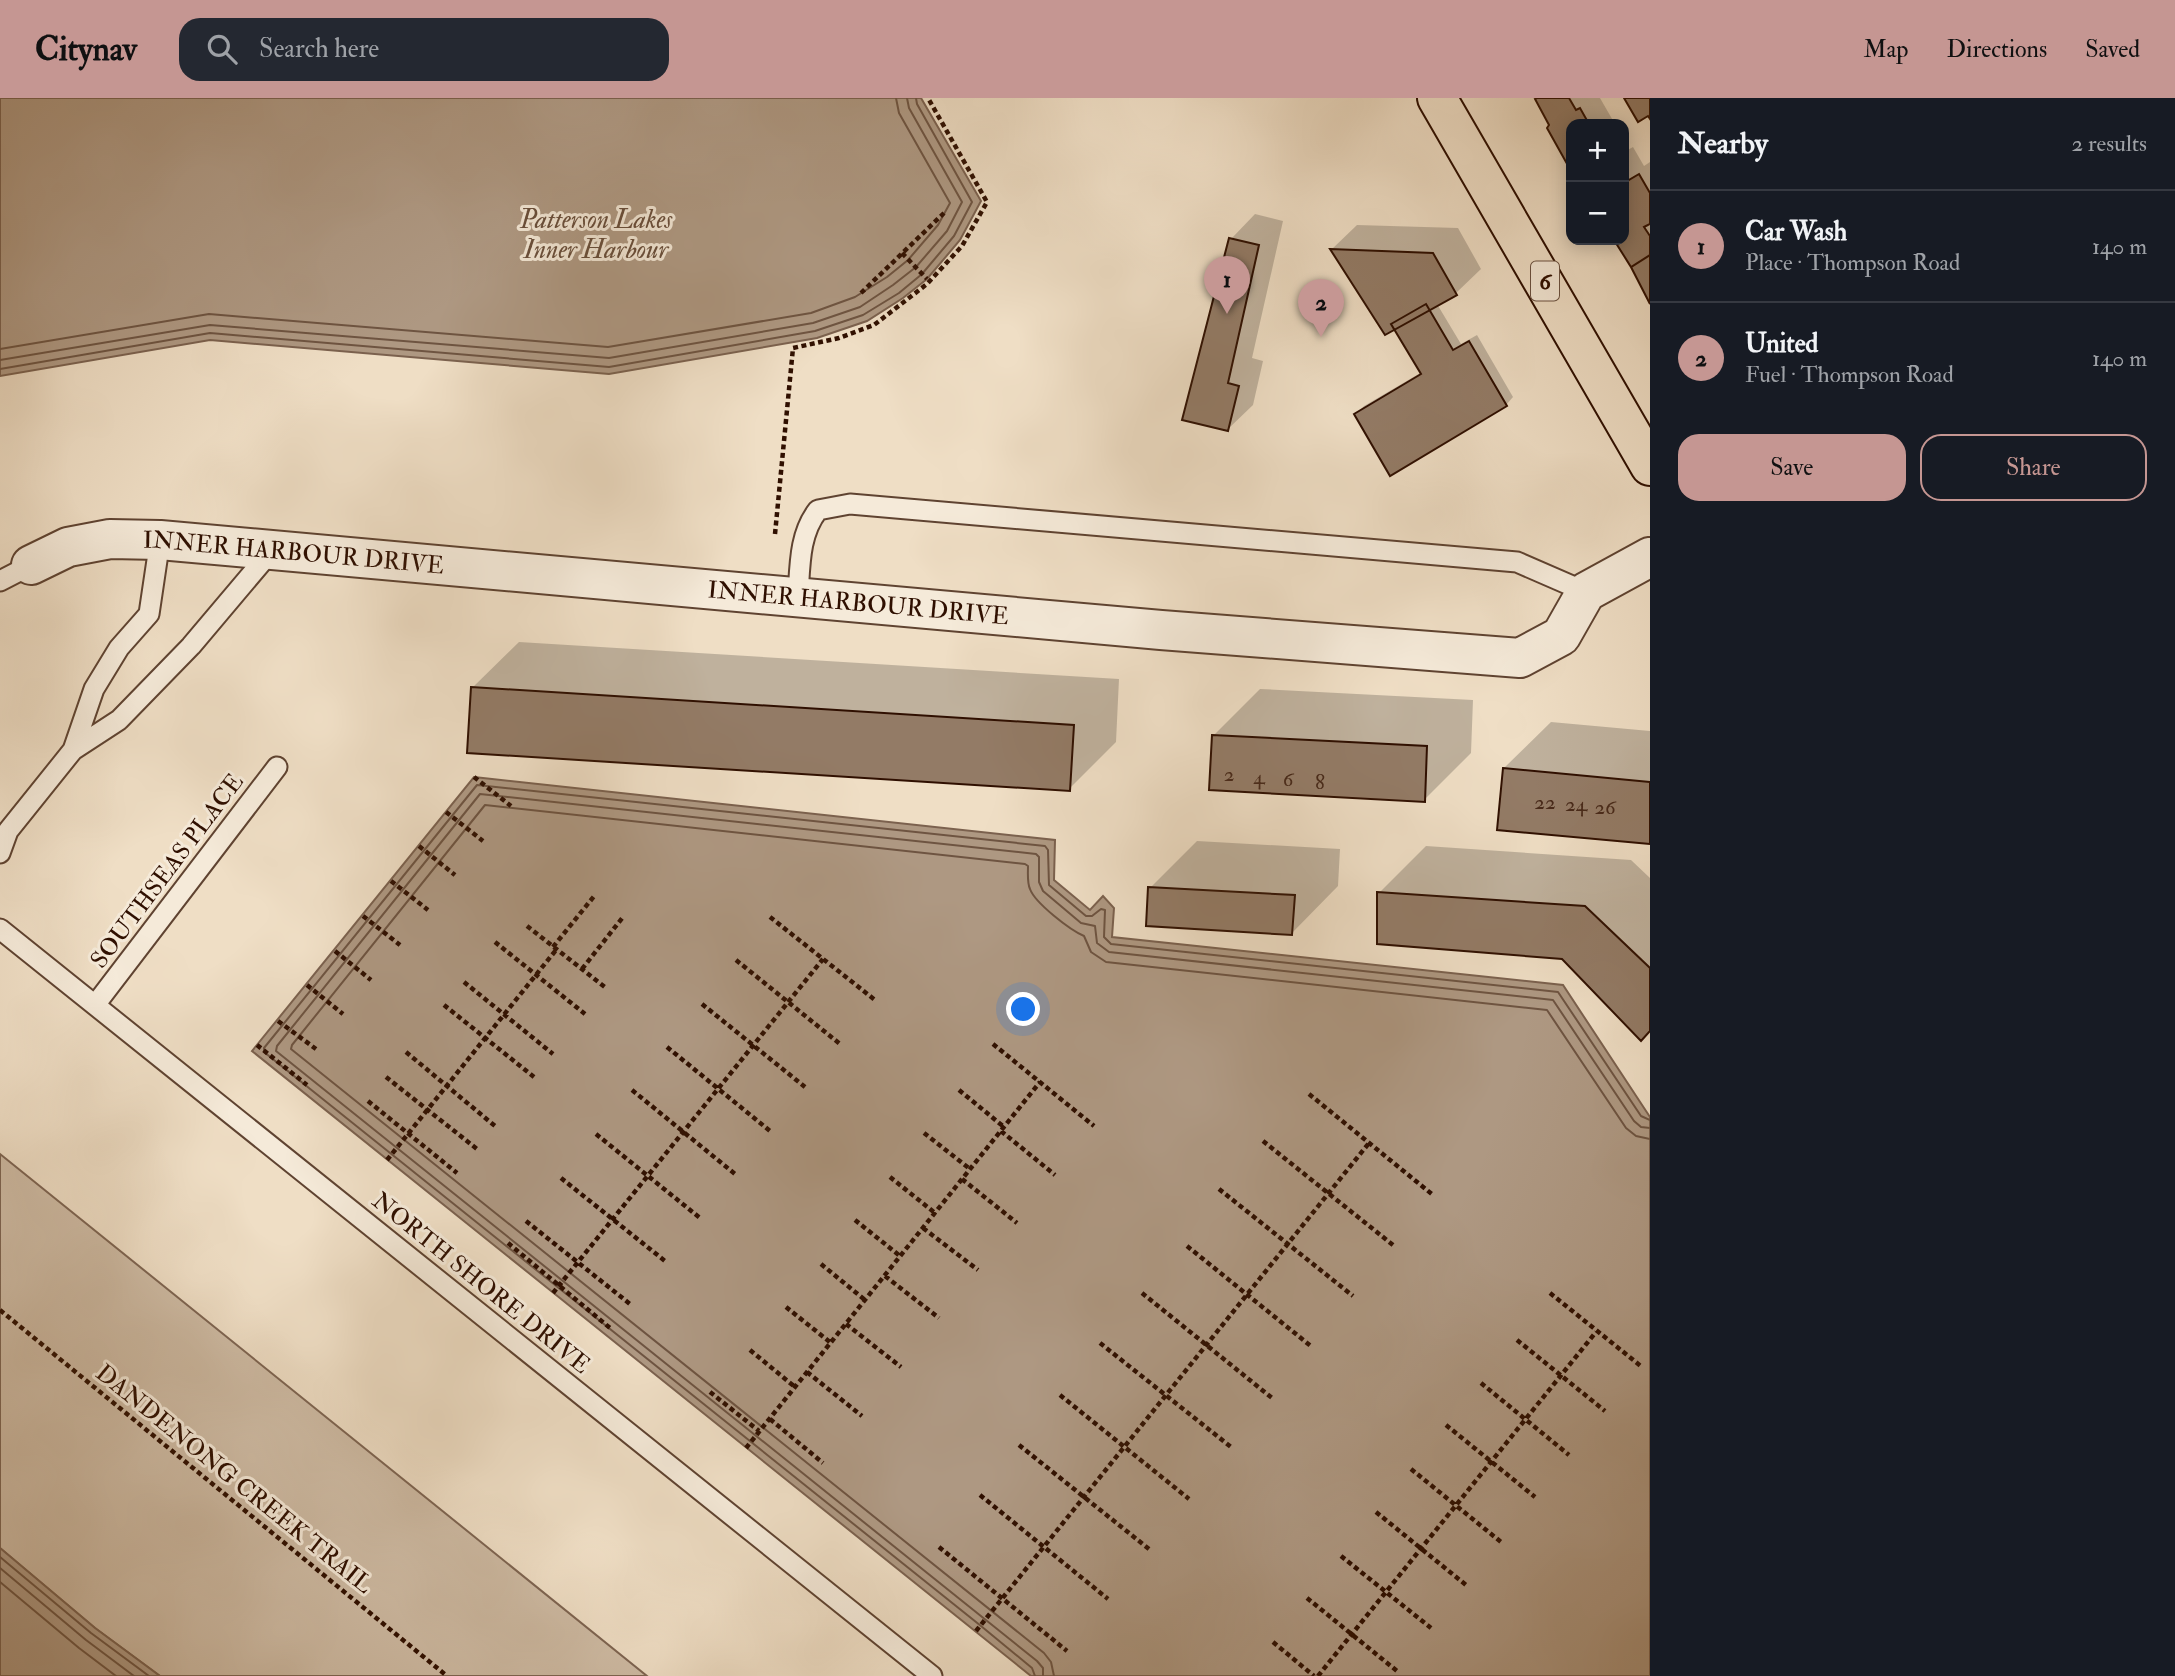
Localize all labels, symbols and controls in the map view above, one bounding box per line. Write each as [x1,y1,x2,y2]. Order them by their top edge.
search box [179,18,669,81]
text: Citynav [35,29,137,70]
icon: search [203,30,241,68]
text: Search here [259,33,379,65]
text: Map [1863,34,1908,65]
text: Directions [1946,34,2047,65]
text: Saved [2085,34,2140,65]
map controls [1566,119,1629,245]
button: + [1566,119,1629,182]
text: Nearby [1678,125,1768,162]
text: 2 results [2072,129,2147,158]
button: − [1566,182,1629,245]
water label: Patterson Lakes Inner Harbour [519,204,673,266]
text: Car Wash [1745,216,1847,248]
text: 1 [1697,232,1705,261]
text: 140 m [2092,232,2147,261]
text: Place · Thompson Road [1745,248,1960,277]
pin: 1 [1204,256,1250,314]
road number: 6 [1531,262,1559,300]
pin: 2 [1298,279,1344,337]
text: United [1745,328,1818,360]
text: 2 [1695,344,1707,373]
text: 140 m [2092,344,2147,373]
text: Fuel · Thompson Road [1745,360,1954,389]
button: Save [1678,434,1906,501]
button: Share [1920,434,2147,501]
street label: INNER HARBOUR DRIVE [143,524,445,581]
street label: INNER HARBOUR DRIVE [706,574,1010,632]
house number: 2 [1224,761,1234,788]
house number: 4 [1253,764,1266,791]
house number: 6 [1283,766,1295,793]
street label: SOUTHSEAS PLACE [84,767,250,975]
house number: 8 [1315,769,1325,796]
house number: 22 [1534,789,1556,816]
house number: 24 [1565,791,1589,818]
house number: 26 [1594,794,1617,821]
your location [1006,992,1040,1026]
street label: NORTH SHORE DRIVE [366,1185,596,1381]
street label: DANDENONG CREEK TRAIL [89,1358,379,1601]

